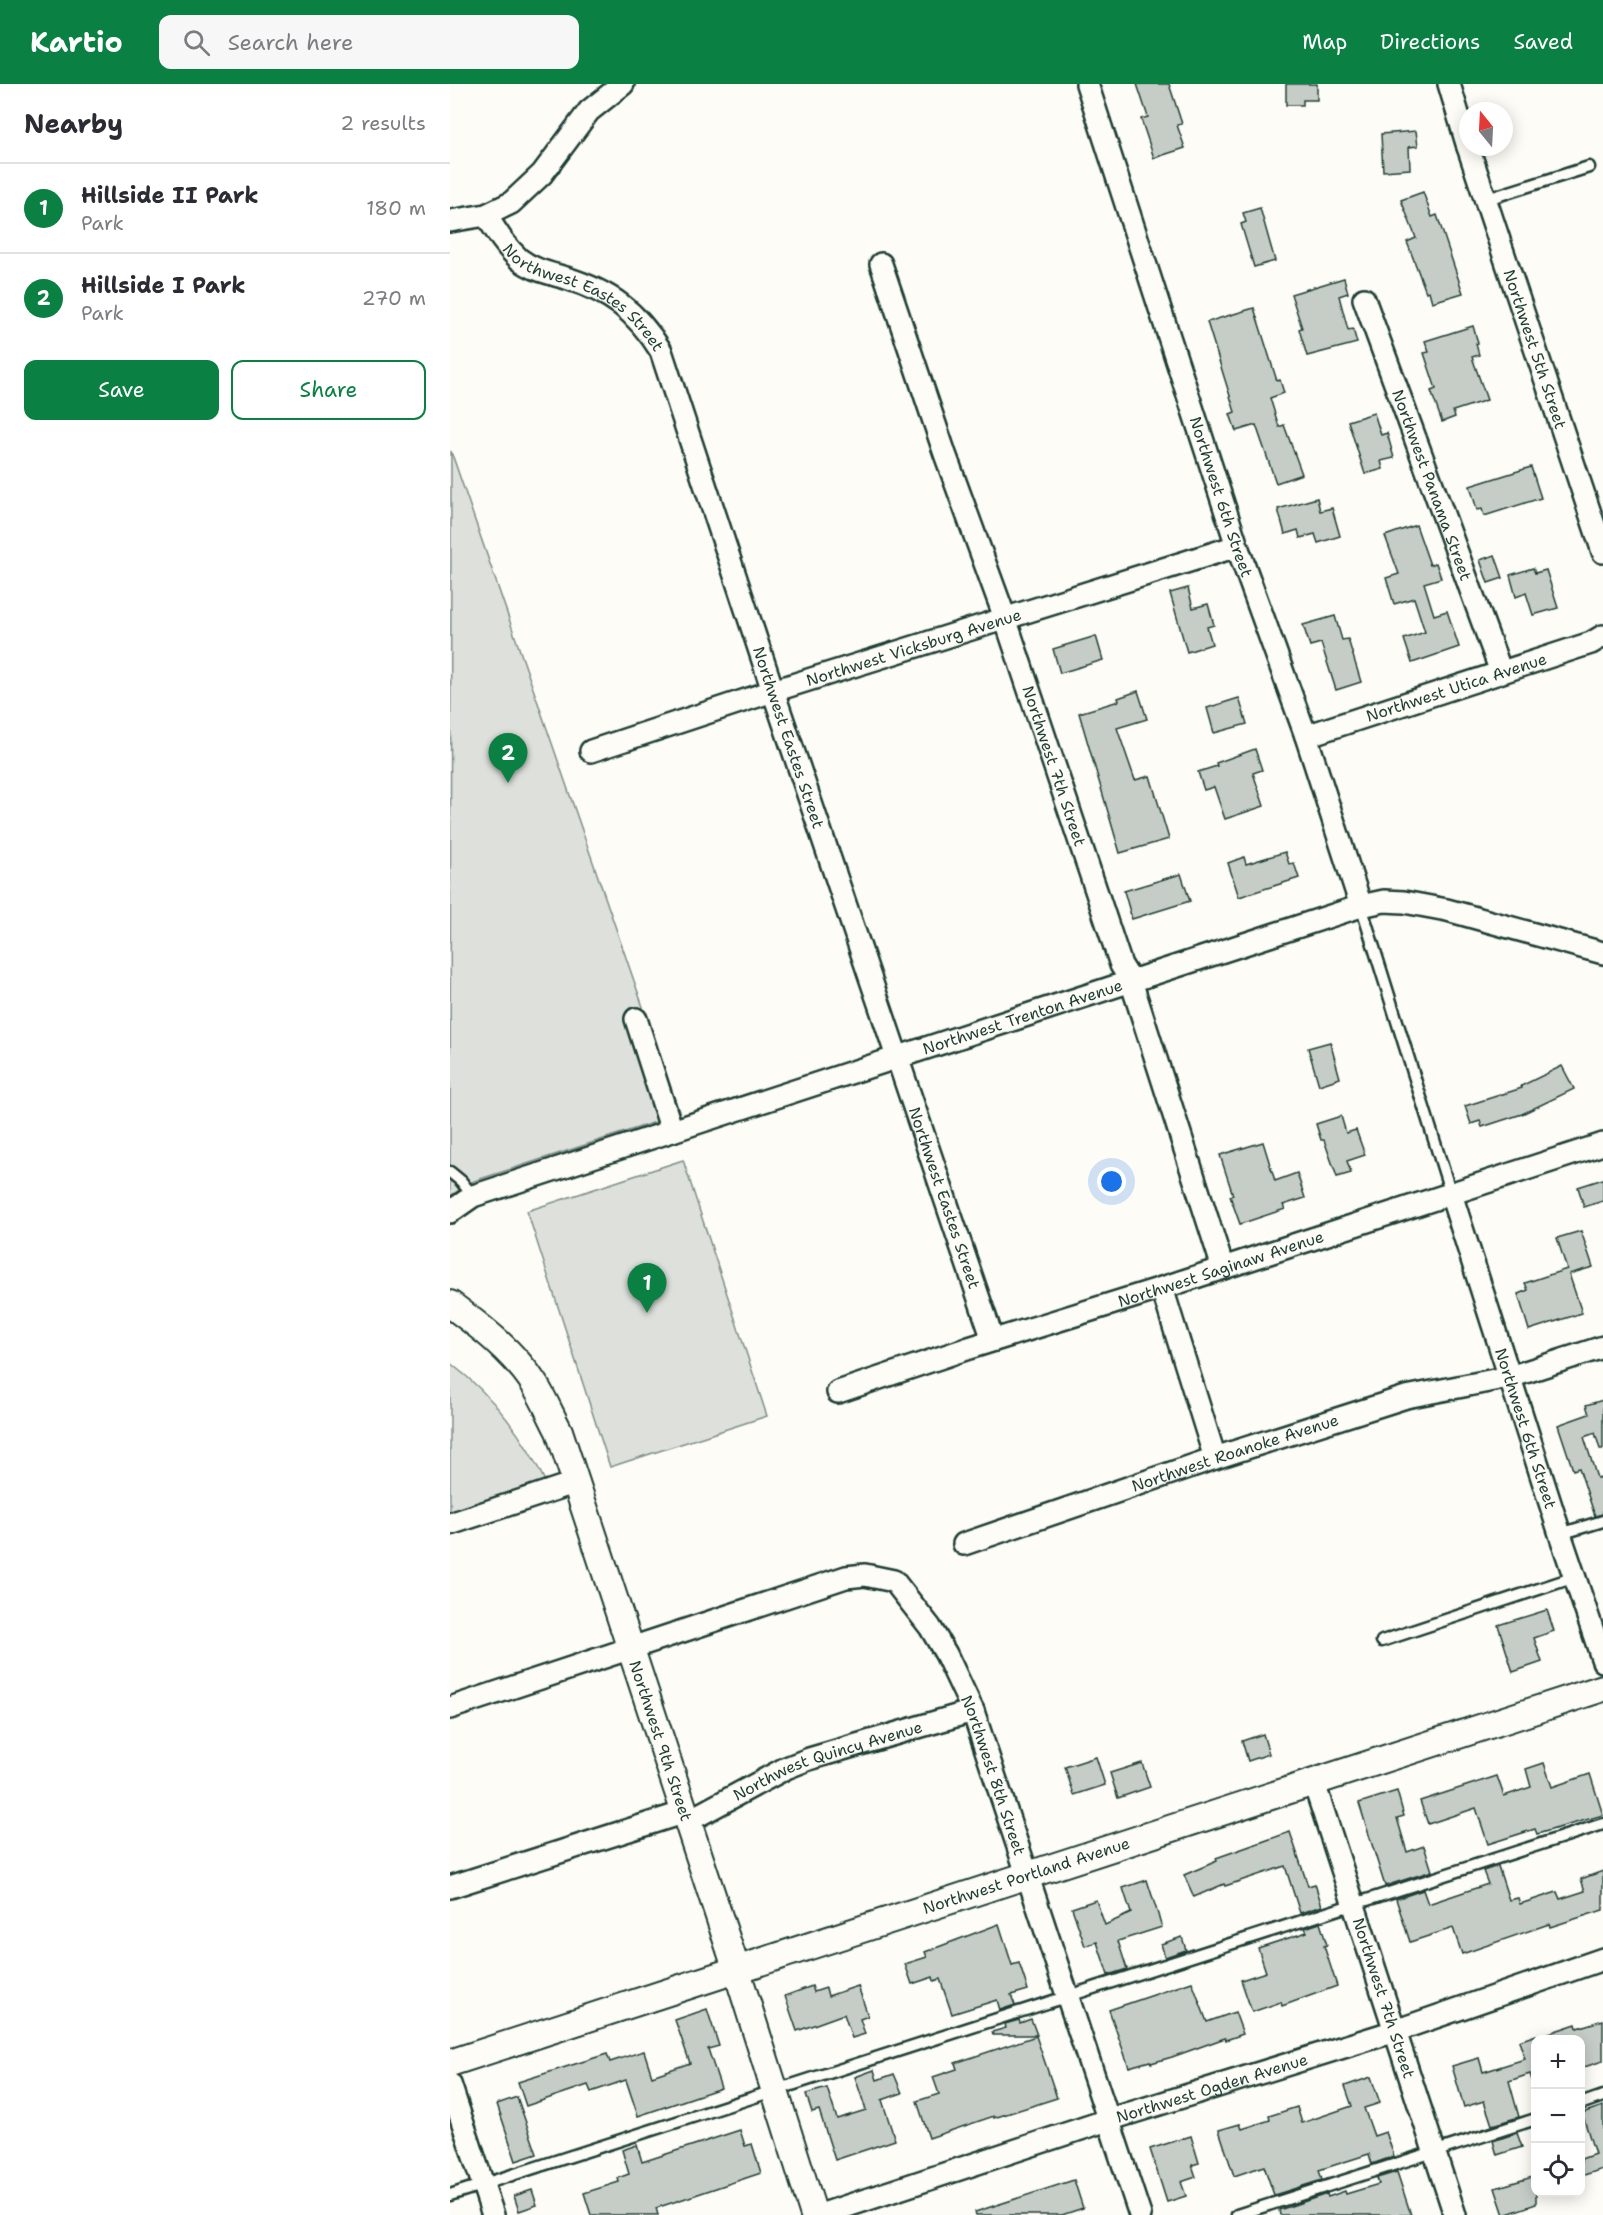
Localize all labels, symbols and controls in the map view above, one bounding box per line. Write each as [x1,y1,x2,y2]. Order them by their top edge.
search box [159,15,579,69]
text: Kartio [30,23,123,61]
icon: search [180,26,213,59]
text: Search here [228,28,353,57]
text: Map [1302,28,1347,56]
text: Directions [1380,28,1480,56]
text: Saved [1513,28,1573,56]
north arrow [1459,102,1513,156]
text: Nearby [24,106,123,141]
text: 2 results [340,110,426,136]
text: Hillside II Park [81,181,258,210]
text: 1 [39,195,48,221]
text: 180 m [366,195,426,221]
text: Park [81,210,124,236]
street label: Northwest Eastes Street [498,239,668,355]
street label: Northwest 5th Street [1499,267,1571,432]
text: Hillside I Park [81,271,245,300]
text: 2 [37,285,51,311]
text: 270 m [362,285,426,311]
text: Park [81,300,124,326]
button: Save [24,360,219,420]
button: Share [231,360,426,420]
street label: Northwest Panama Street [1387,387,1476,583]
street label: Northwest 6th Street [1185,414,1257,580]
street label: Northwest Vicksburg Avenue [804,604,1024,691]
street label: Northwest Eastes Street [748,644,829,831]
street label: Northwest Utica Avenue [1363,648,1549,727]
street label: Northwest 7th Street [1017,683,1091,849]
pin: 2 [488,734,528,783]
street label: Northwest Trenton Avenue [920,975,1125,1059]
street label: Northwest Eastes Street [904,1104,985,1291]
your location [1097,1167,1126,1196]
street label: Northwest Saginaw Avenue [1115,1226,1326,1312]
pin: 1 [628,1264,666,1313]
street label: Northwest 6th Street [1490,1345,1561,1512]
street label: Northwest Roanoke Avenue [1129,1409,1341,1497]
street label: Northwest 9th Street [624,1658,697,1824]
street label: Northwest 8th Street [956,1692,1030,1858]
street label: Northwest Quincy Avenue [729,1716,925,1806]
street label: Northwest Portland Avenue [920,1832,1133,1919]
street label: Northwest 7th Street [1348,1915,1420,2081]
map controls [1531,2035,1585,2197]
button: + [1531,2035,1585,2089]
street label: Northwest Ogden Avenue [1114,2049,1310,2128]
button: − [1531,2089,1585,2143]
button: locate [1531,2143,1585,2197]

